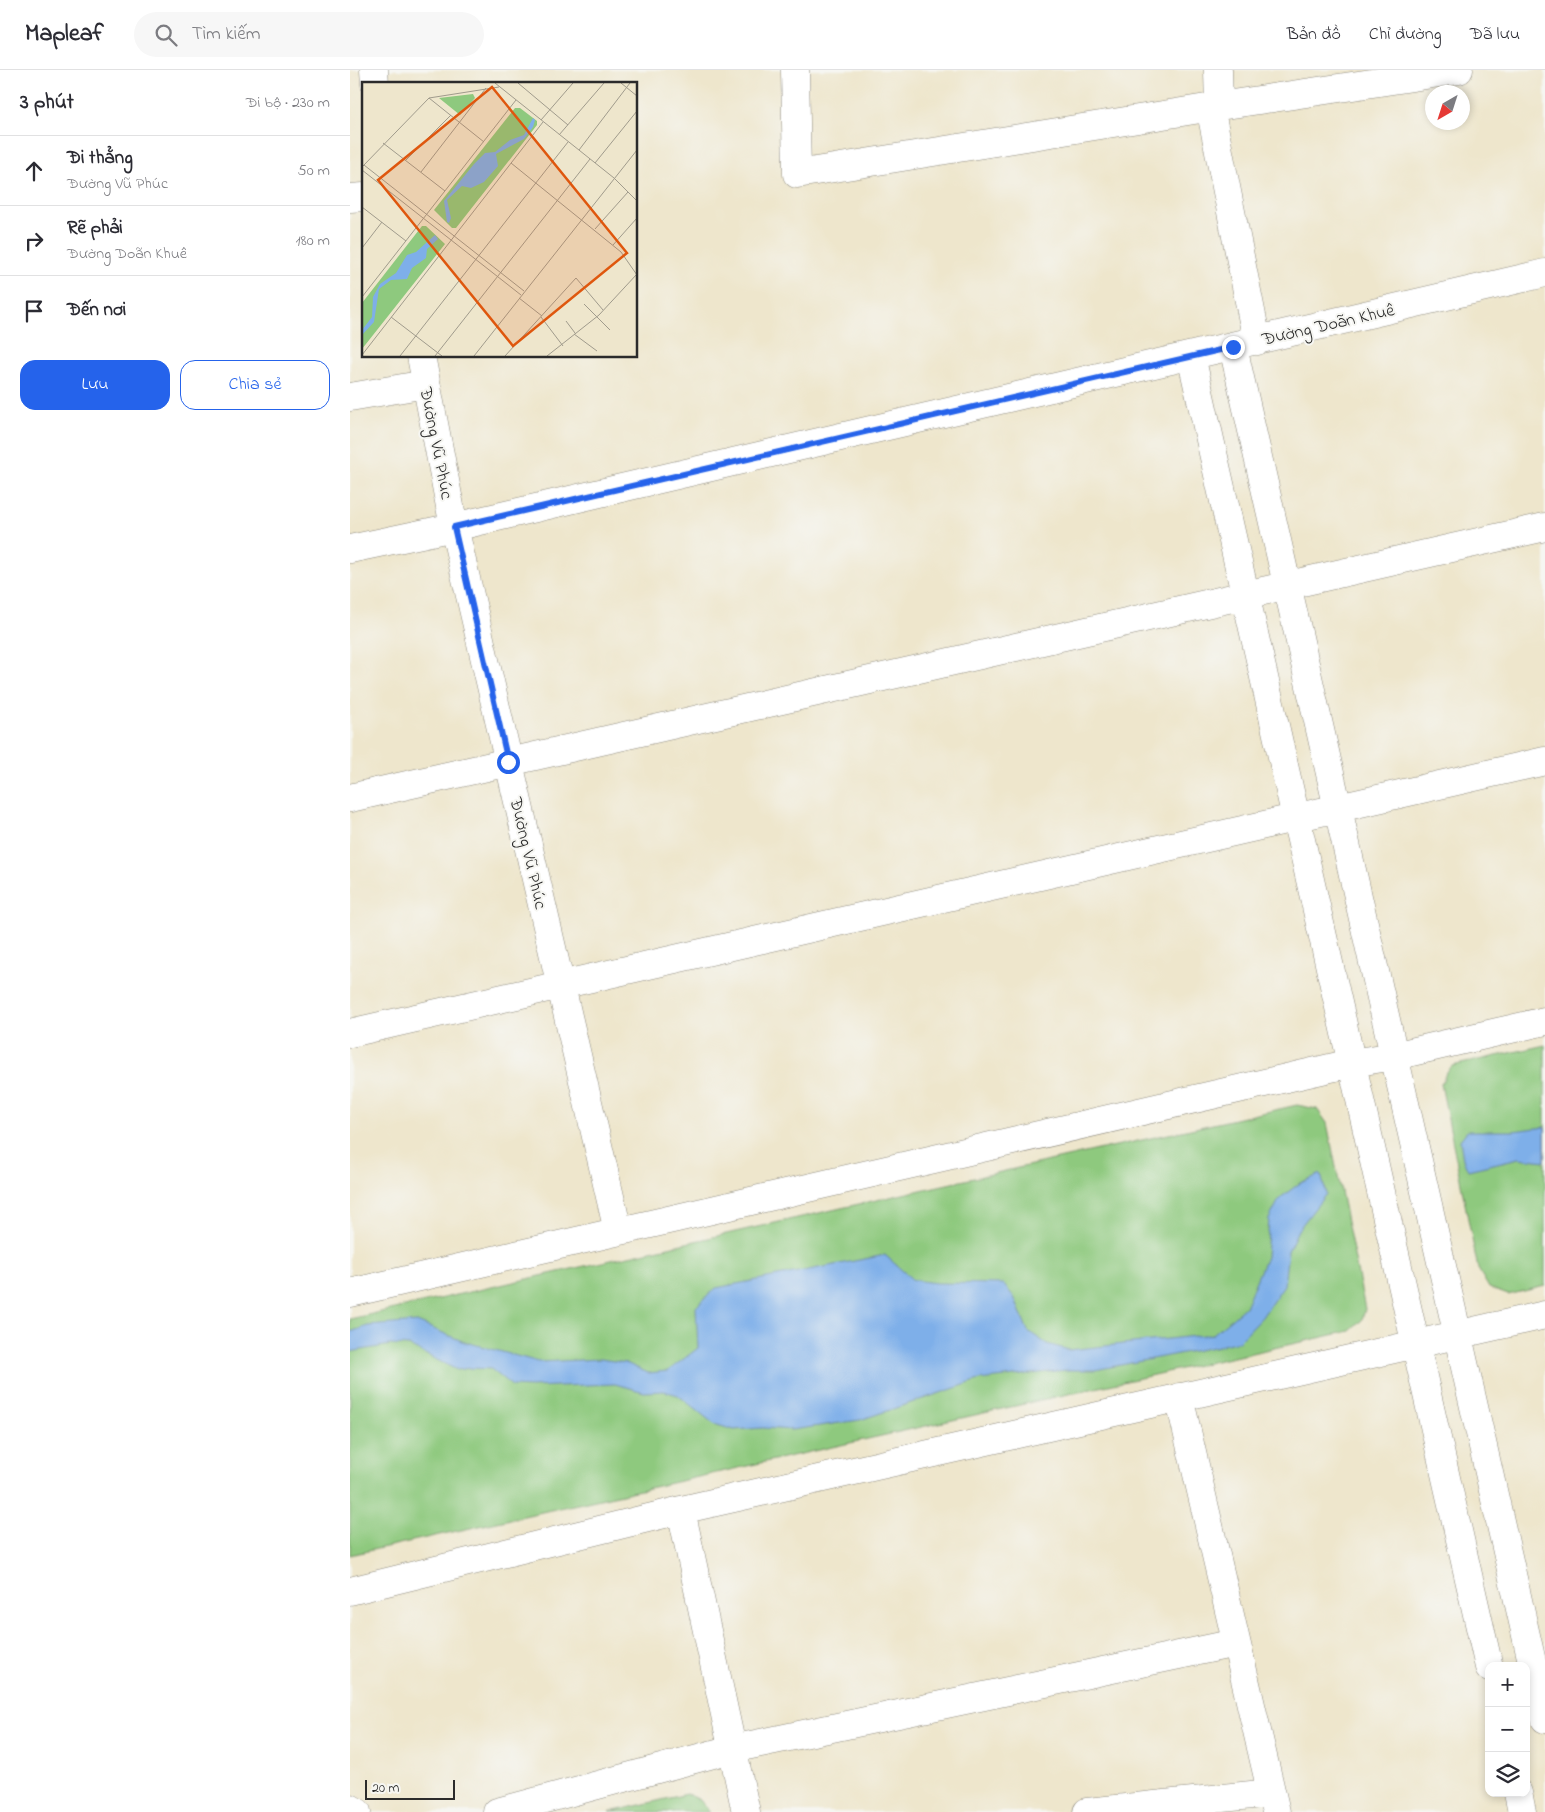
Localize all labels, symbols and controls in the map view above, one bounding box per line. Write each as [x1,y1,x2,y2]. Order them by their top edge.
search box [134,12,484,57]
text: Mapleaf [25,17,104,52]
icon: search [152,21,180,49]
text: Tìm kiếm [192,21,261,48]
text: Bản đồ [1287,22,1341,48]
text: Chỉ đường [1369,22,1442,48]
text: Đã lưu [1470,22,1520,48]
inset map [362,82,638,358]
north arrow [1425,85,1470,130]
text: 3 phút [20,88,74,118]
text: Đi bộ · 230 m [246,91,330,115]
text: Đi thẳng [67,145,133,172]
icon: ahead [20,157,48,185]
text: 50 m [298,159,330,183]
text: Đường Vũ Phúc [67,172,168,196]
text: Rẽ phải [67,215,123,242]
icon: right [20,227,48,255]
text: 180 m [296,229,330,253]
text: Đường Doãn Khuê [67,242,187,266]
icon: arrive [20,297,48,325]
text: Đến nơi [67,297,126,324]
street label: Đường Doãn Khuê [1259,298,1398,355]
route end [1222,336,1245,359]
button: Lưu [20,360,170,410]
button: Chia sẻ [180,360,330,410]
street label: Đường Vũ Phúc [410,384,459,502]
route start [497,751,520,774]
street label: Đường Vũ Phúc [500,794,552,912]
map controls [1485,1662,1530,1797]
button: + [1485,1662,1530,1707]
button: − [1485,1707,1530,1752]
button: layers [1485,1752,1530,1797]
scale bar [365,1777,455,1800]
text: 20 m [372,1778,399,1799]

